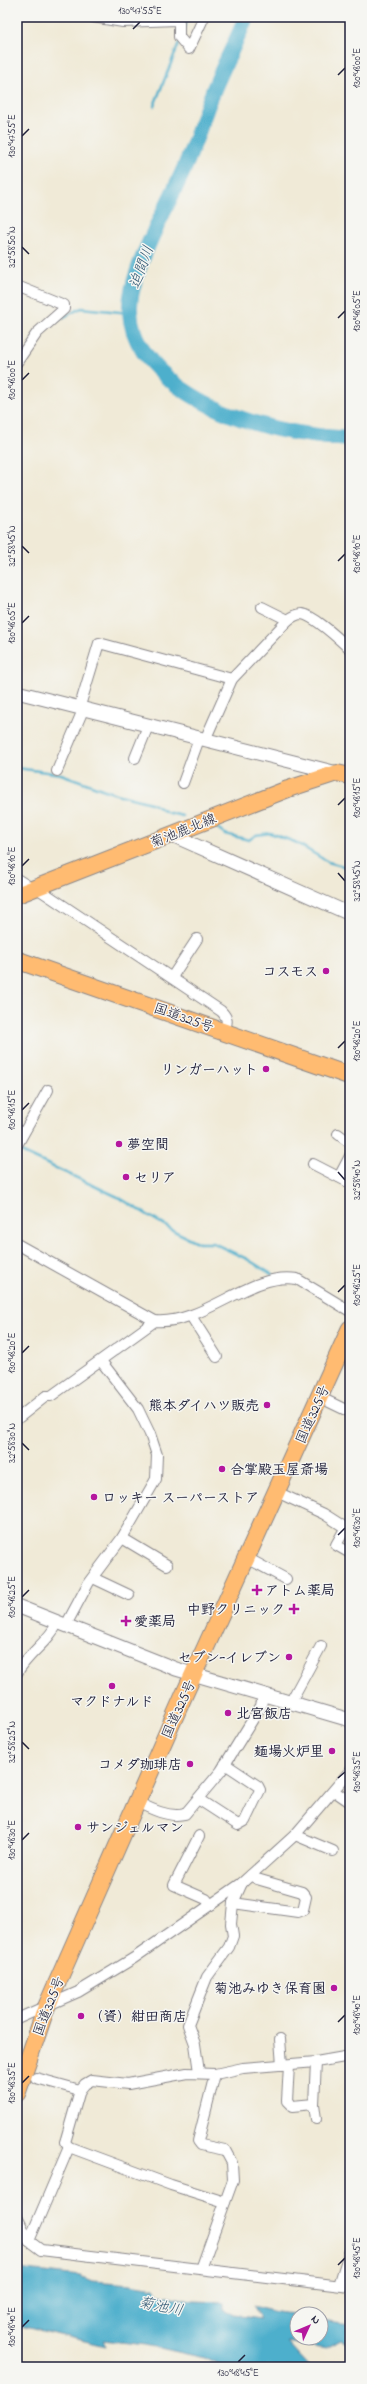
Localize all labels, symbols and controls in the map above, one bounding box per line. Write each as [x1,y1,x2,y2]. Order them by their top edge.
text: 130°47'55"E [118,4,162,19]
text: 130°48'00"E [350,48,365,88]
text: 130°47'55"E [5,114,20,158]
text: 32°58'50"N [5,226,20,268]
water label: 迫間川 [124,242,160,292]
text: 130°48'05"E [350,290,365,332]
text: 130°48'00"E [5,360,20,400]
text: 32°58'45"N [5,525,20,567]
text: 130°48'10"E [350,534,365,574]
text: 130°48'05"E [5,602,20,644]
text: 130°48'15"E [350,778,365,818]
street label: 菊池鹿北線 [147,809,220,854]
text: 130°48'10"E [5,846,20,886]
text: 32°58'45"N [350,860,365,902]
place label: コスモス [263,962,318,983]
marker: コスモス [321,966,331,976]
street label: 国道325号 [150,998,217,1039]
text: 130°48'20"E [350,1021,365,1061]
place label: リンガーハット [160,1060,258,1081]
marker: リンガーハット [261,1064,271,1074]
text: 130°48'15"E [5,1090,20,1130]
place label: 夢空間 [127,1135,169,1156]
marker: 夢空間 [114,1139,124,1149]
text: 32°58'40"N [350,1160,365,1200]
place label: セリア [134,1168,176,1189]
marker: セリア [121,1172,131,1182]
text: 130°48'25"E [350,1264,365,1306]
text: 130°48'20"E [5,1333,20,1373]
street label: 国道325号 [291,1382,336,1448]
place label: 熊本ダイハツ販売 [148,1396,259,1417]
marker: 熊本ダイハツ販売 [262,1400,272,1410]
text: 32°58'30"N [5,1423,20,1463]
place label: 合掌殿玉屋斎場 [230,1460,328,1481]
marker: 合掌殿玉屋斎場 [217,1464,227,1474]
place label: ロッキー スーパーストア [102,1488,259,1509]
marker: ロッキー スーパーストア [89,1492,99,1502]
text: 130°48'30"E [350,1508,365,1548]
text: 130°48'25"E [5,1576,20,1618]
place label: アトム薬局 [265,1581,335,1602]
marker: アトム薬局 [252,1585,262,1595]
place label: 中野クリニック [187,1600,285,1621]
marker: 中野クリニック [288,1603,300,1615]
place label: 愛薬局 [134,1612,176,1633]
marker: 愛薬局 [121,1616,131,1626]
place label: セブン-イレブン [178,1648,281,1669]
marker: セブン-イレブン [284,1652,294,1662]
street label: 国道325号 [157,1677,202,1743]
marker: マクドナルド [107,1681,117,1691]
place label: マクドナルド [70,1692,154,1713]
place label: 北宮飯店 [236,1704,292,1725]
marker: 北宮飯店 [223,1708,233,1718]
text: 32°58'25"N [5,1721,20,1763]
place label: 麺場火炉里 [254,1742,324,1763]
marker: 麺場火炉里 [327,1746,337,1756]
text: 130°48'35"E [350,1751,365,1793]
place label: コメダ珈琲店 [98,1755,182,1776]
marker: コメダ珈琲店 [185,1759,195,1769]
place label: サンジェルマン [86,1818,184,1839]
text: 130°48'30"E [5,1820,20,1860]
marker: サンジェルマン [73,1822,83,1832]
street label: 国道325号 [28,1973,70,2040]
place label: 菊池みゆき保育園 [214,1979,326,2000]
marker: 菊池みゆき保育園 [329,1983,339,1993]
text: 130°48'40"E [350,1995,365,2035]
place label: （資）紺田商店 [89,2007,187,2028]
marker: （資）紺田商店 [76,2011,86,2021]
text: 130°48'35"E [5,2062,20,2104]
text: 130°48'45"E [350,2237,365,2279]
water label: 菊池川 [137,2292,185,2322]
north arrow [289,2306,329,2346]
text: 130°48'40"E [5,2307,20,2347]
text: N [307,2312,324,2328]
text: 130°48'45"E [217,2366,259,2381]

